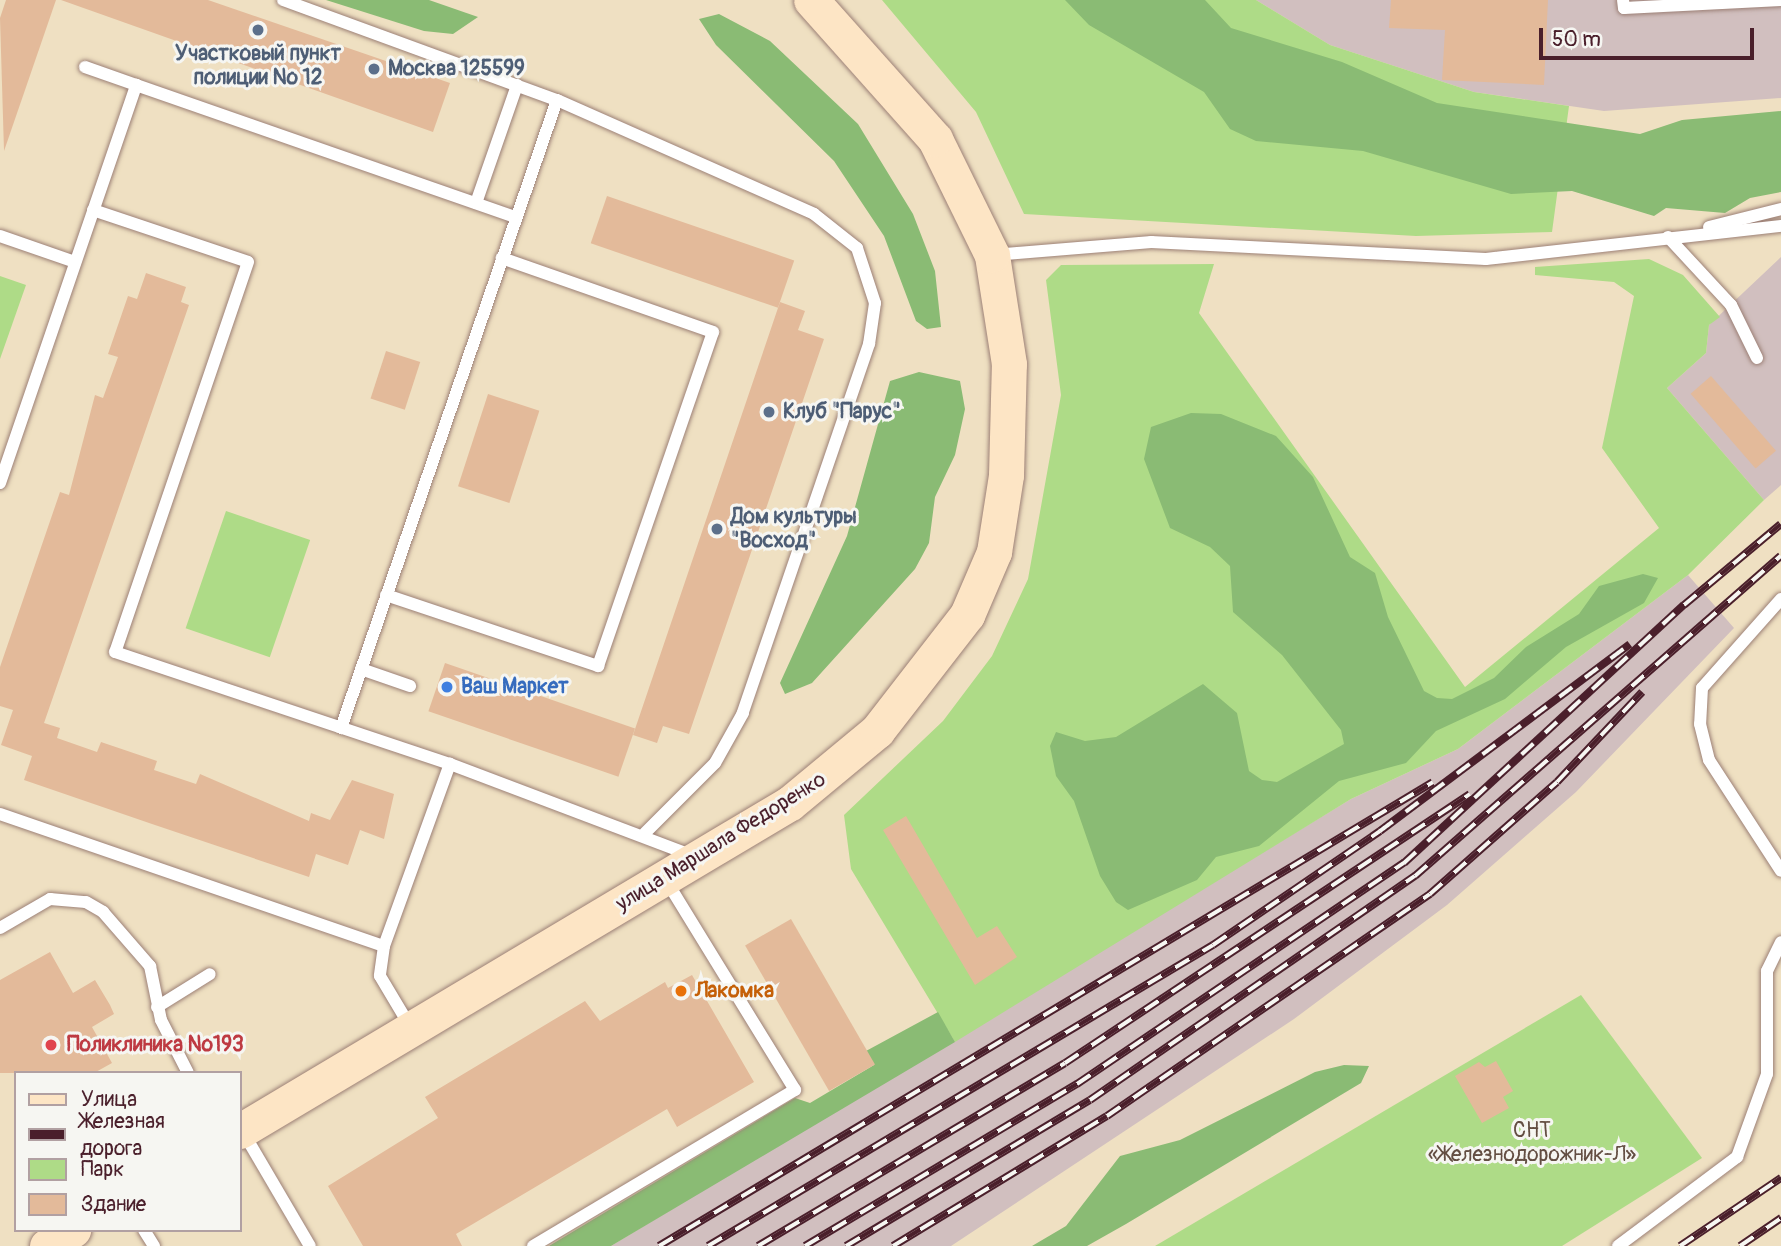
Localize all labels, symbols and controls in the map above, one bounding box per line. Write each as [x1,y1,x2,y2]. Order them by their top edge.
scale bar [1543,14,1758,58]
marker: Участковый пункт полиции № 12 [250,22,266,38]
text: 50 m [1552,26,1601,53]
place label: Участковый пункт полиции № 12 [175,41,341,91]
place label: Москва 125599 [388,56,525,82]
marker: Москва 125599 [366,61,382,77]
place label: Клуб "Парус" [783,399,901,425]
marker: Клуб "Парус" [761,404,777,420]
place label: Дом культуры "Восход" [731,504,857,554]
marker: Дом культуры "Восход" [709,521,725,537]
place label: Ваш Маркет [461,674,569,700]
marker: Ваш Маркет [439,679,455,695]
street label: улица Маршала Федоренко [611,767,831,917]
place label: Лакомка [695,978,774,1004]
marker: Лакомка [673,983,689,999]
place label: Поликлиника №193 [67,1032,244,1058]
marker: Поликлиника №193 [41,1035,61,1055]
legend [14,1071,242,1232]
text: Улица [81,1086,137,1113]
text: Железная дорога [80,1108,165,1162]
park label: СНТ «Железнодорожник-Л» [1428,1118,1636,1168]
text: Парк [81,1156,124,1183]
text: Здание [81,1191,146,1218]

